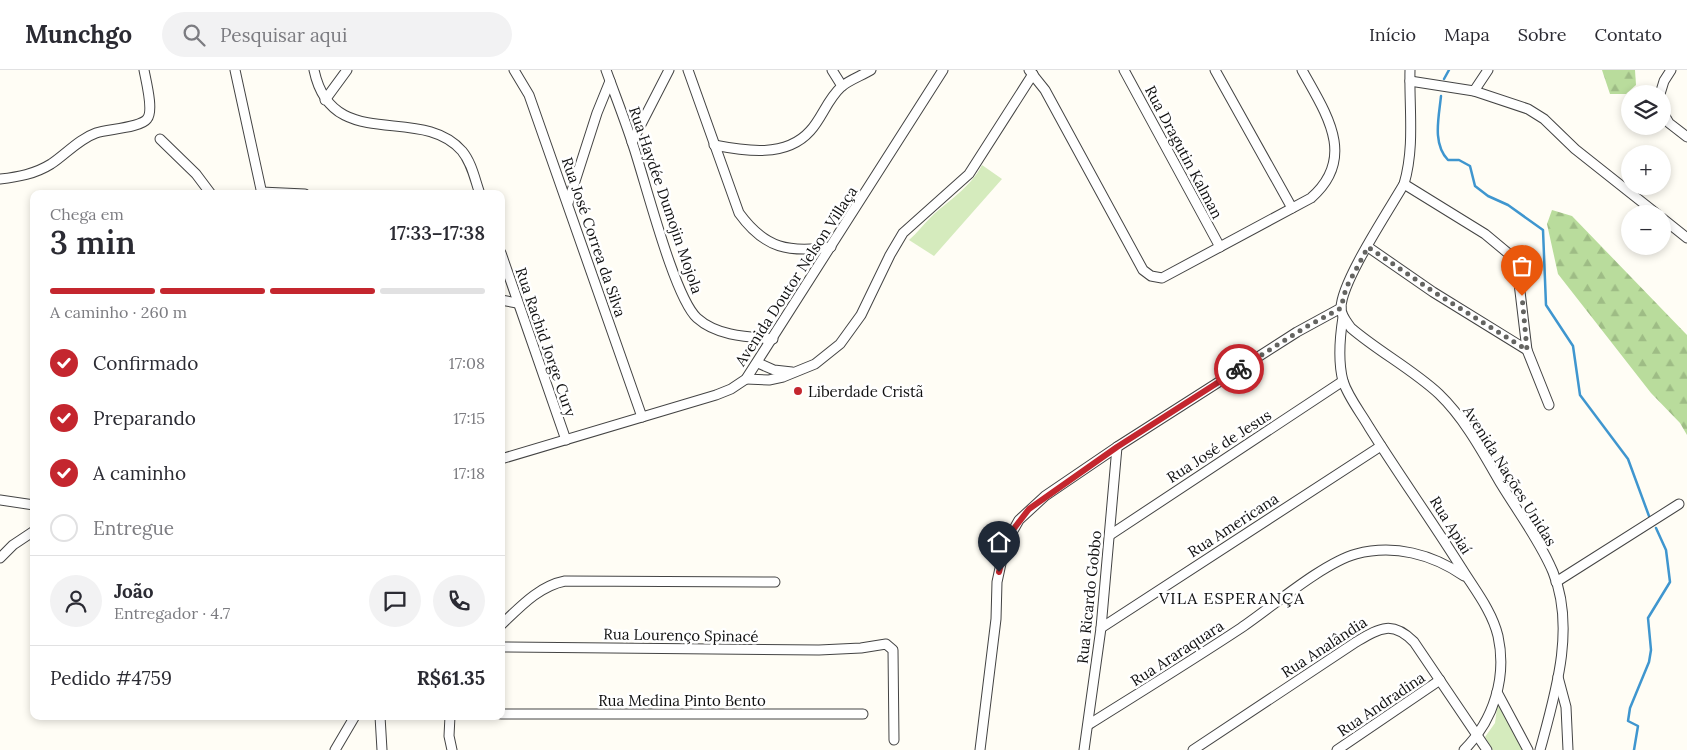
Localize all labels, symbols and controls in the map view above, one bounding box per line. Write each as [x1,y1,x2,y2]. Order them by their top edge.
search box [162,12,512,57]
text: Munchgo [25,19,132,50]
icon: search [180,21,208,49]
text: Pesquisar aqui [220,23,347,47]
text: Início [1369,23,1416,46]
text: Mapa [1444,23,1490,46]
text: Sobre [1518,23,1567,46]
text: Contato [1595,23,1662,46]
street label: Rua Dragutin Kalman [1141,82,1227,222]
map controls [1621,85,1671,255]
button: layers [1621,85,1671,135]
street label: Rua Haydée Dumojin Mojola [625,104,707,296]
button: + [1621,145,1671,195]
street label: Rua José Correa da Silva [558,155,630,320]
street label: Avenida Doutor Nelson Villaça [730,182,861,370]
text: Chega em [50,204,124,224]
button: − [1621,205,1671,255]
text: 17:33–17:38 [390,221,485,245]
text: 3 min [50,222,136,263]
pin [1501,245,1543,296]
icon: bag [1508,252,1536,280]
street label: Rua Rachid Jorge Cury [512,265,580,419]
text: A caminho · 260 m [50,302,187,322]
courier [1214,344,1264,394]
icon: check [50,349,78,377]
text: Confirmado [93,351,198,375]
text: 17:08 [449,353,485,373]
icon: bike [1225,355,1253,383]
place label: Liberdade Cristã [808,382,924,401]
marker: Liberdade Cristã [792,385,804,397]
street label: Avenida Nações Unidas [1459,402,1561,550]
icon: check [50,404,78,432]
street label: Rua José de Jesus [1163,405,1275,487]
text: Preparando [93,406,196,430]
text: 17:15 [453,408,485,428]
icon: check [50,459,78,487]
text: A caminho [93,461,186,485]
text: 17:18 [453,463,485,483]
street label: Rua Americana [1184,489,1282,561]
street label: Rua Apiaí [1426,493,1476,557]
text: Entregue [93,516,174,540]
pin [978,521,1020,572]
icon: home [985,528,1013,556]
street label: Rua Ricardo Gobbo [1073,529,1105,665]
button: person [50,575,102,627]
button: chat [369,575,421,627]
button: phone [433,575,485,627]
text: João [114,579,154,603]
district label: VILA ESPERANÇA [1158,588,1305,608]
text: Entregador · 4.7 [114,603,230,623]
street label: Rua Analândia [1278,612,1371,682]
street label: Rua Araraquara [1127,616,1227,690]
street label: Rua Lourenço Spinacé [603,624,759,646]
text: Pedido #4759 [50,666,172,690]
text: R$61.35 [417,666,485,690]
street label: Rua Andradina [1334,668,1429,740]
street label: Rua Medina Pinto Bento [598,691,766,710]

